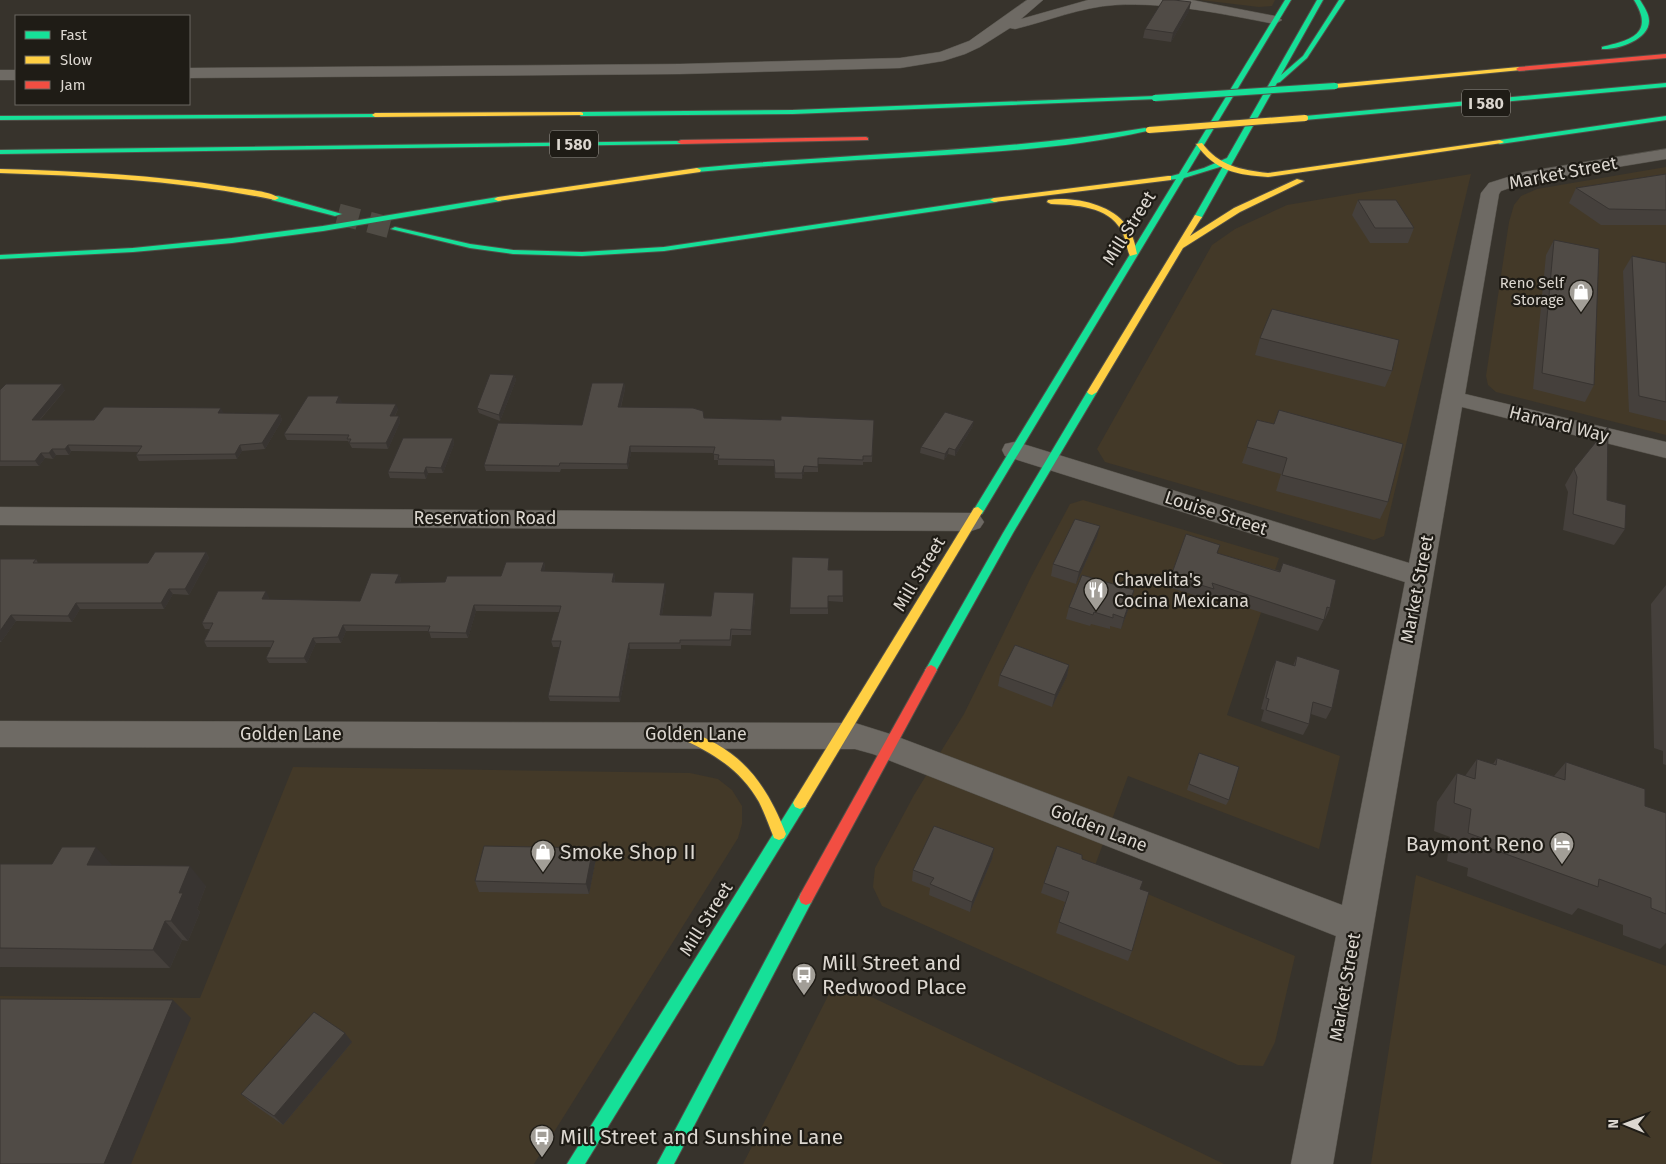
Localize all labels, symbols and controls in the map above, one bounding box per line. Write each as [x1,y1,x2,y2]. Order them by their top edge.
legend [15,15,190,105]
text: Fast [60,26,87,44]
text: Slow [60,51,92,69]
text: Jam [60,76,86,94]
road number: I 580 [1462,90,1510,116]
road number: I 580 [550,130,598,158]
street label: Market Street [1507,152,1619,194]
street label: Mill Street [1098,186,1161,269]
place label: Reno Self Storage [1500,274,1565,309]
shop icon: Reno Self Storage [1568,279,1594,313]
street label: Harvard Way [1507,401,1611,447]
street label: Louise Street [1162,486,1270,540]
street label: Reservation Road [414,507,556,529]
street label: Mill Street [888,532,950,615]
street label: Market Street [1396,533,1438,645]
place label: Chavelita's Cocina Mexicana [1114,569,1249,612]
restaurant icon: Chavelita's Cocina Mexicana [1083,577,1109,611]
street label: Golden Lane [240,723,342,745]
street label: Golden Lane [645,723,747,745]
street label: Golden Lane [1047,799,1151,857]
place label: Baymont Reno [1406,831,1544,857]
hotel icon: Baymont Reno [1549,831,1575,865]
shop icon: Smoke Shop II [530,839,556,873]
place label: Smoke Shop II [560,839,696,865]
street label: Mill Street [675,877,738,960]
street label: Market Street [1325,931,1365,1043]
place label: Mill Street and Redwood Place [822,950,967,1000]
bus stop icon: Mill Street and Redwood Place [791,962,817,996]
north arrow [1601,1099,1651,1149]
text: N [1605,1119,1622,1129]
bus stop icon: Mill Street and Sunshine Lane [529,1124,555,1158]
place label: Mill Street and Sunshine Lane [560,1124,843,1150]

